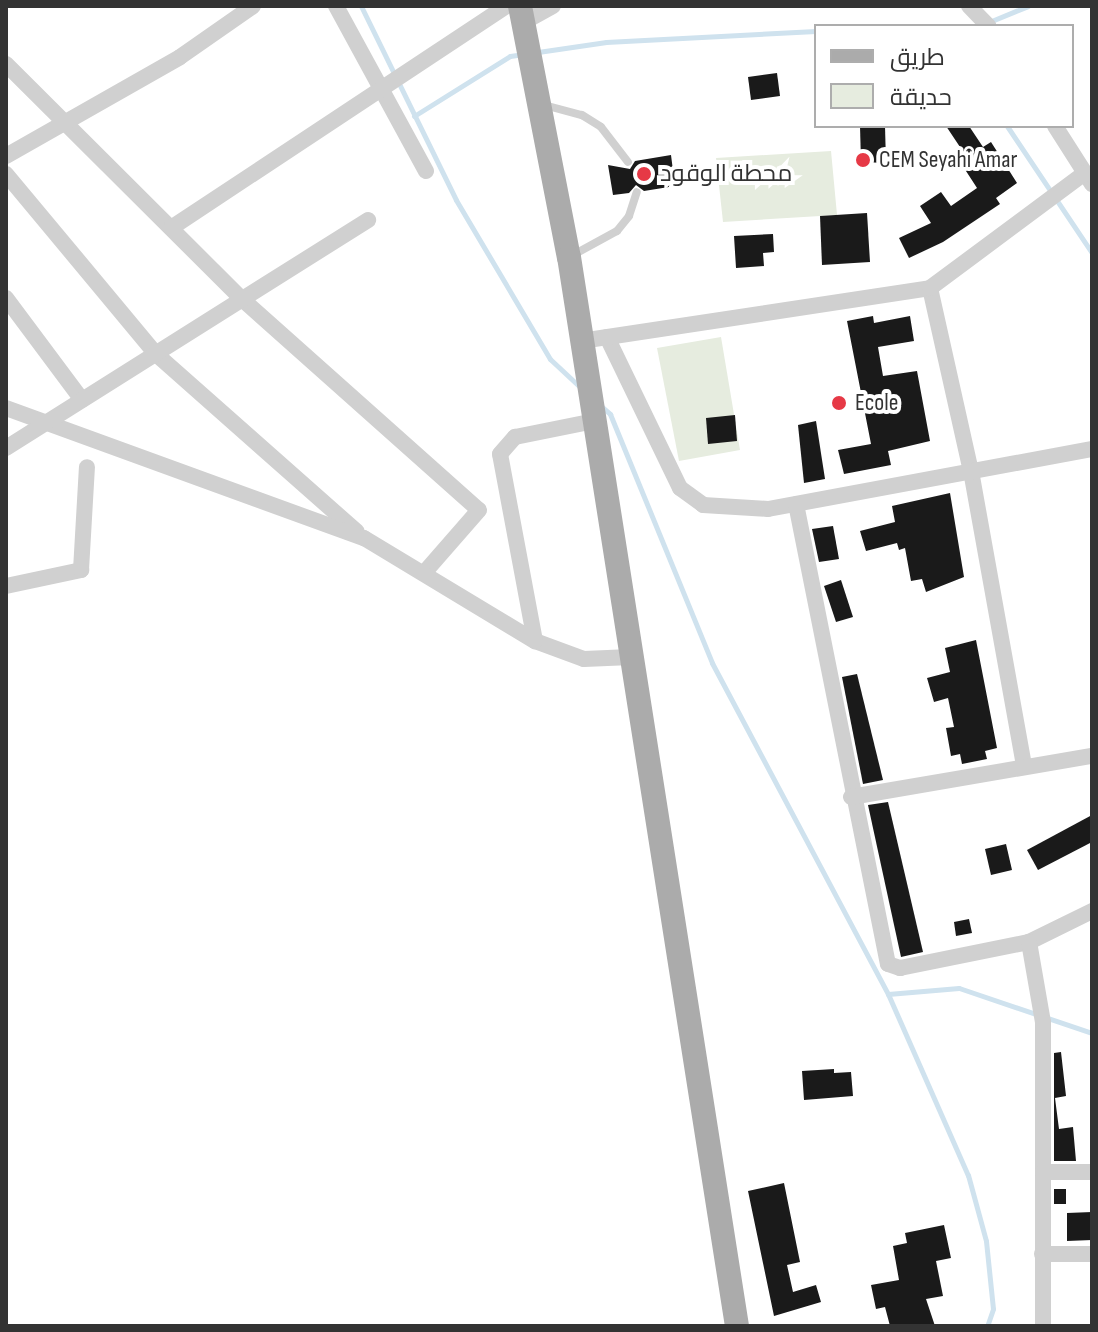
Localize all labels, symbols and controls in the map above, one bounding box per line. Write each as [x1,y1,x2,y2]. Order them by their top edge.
legend [814,24,1074,128]
text: طريق [890,43,945,72]
text: حديقة [890,83,952,112]
place label: CEM Seyahi Amar [879,146,1017,174]
marker: CEM Seyahi Amar [854,151,872,169]
place label: محطة الوقود [660,160,793,188]
marker: محطة الوقود [635,165,653,183]
place label: Ecole [855,389,898,417]
marker: Ecole [830,394,848,412]

